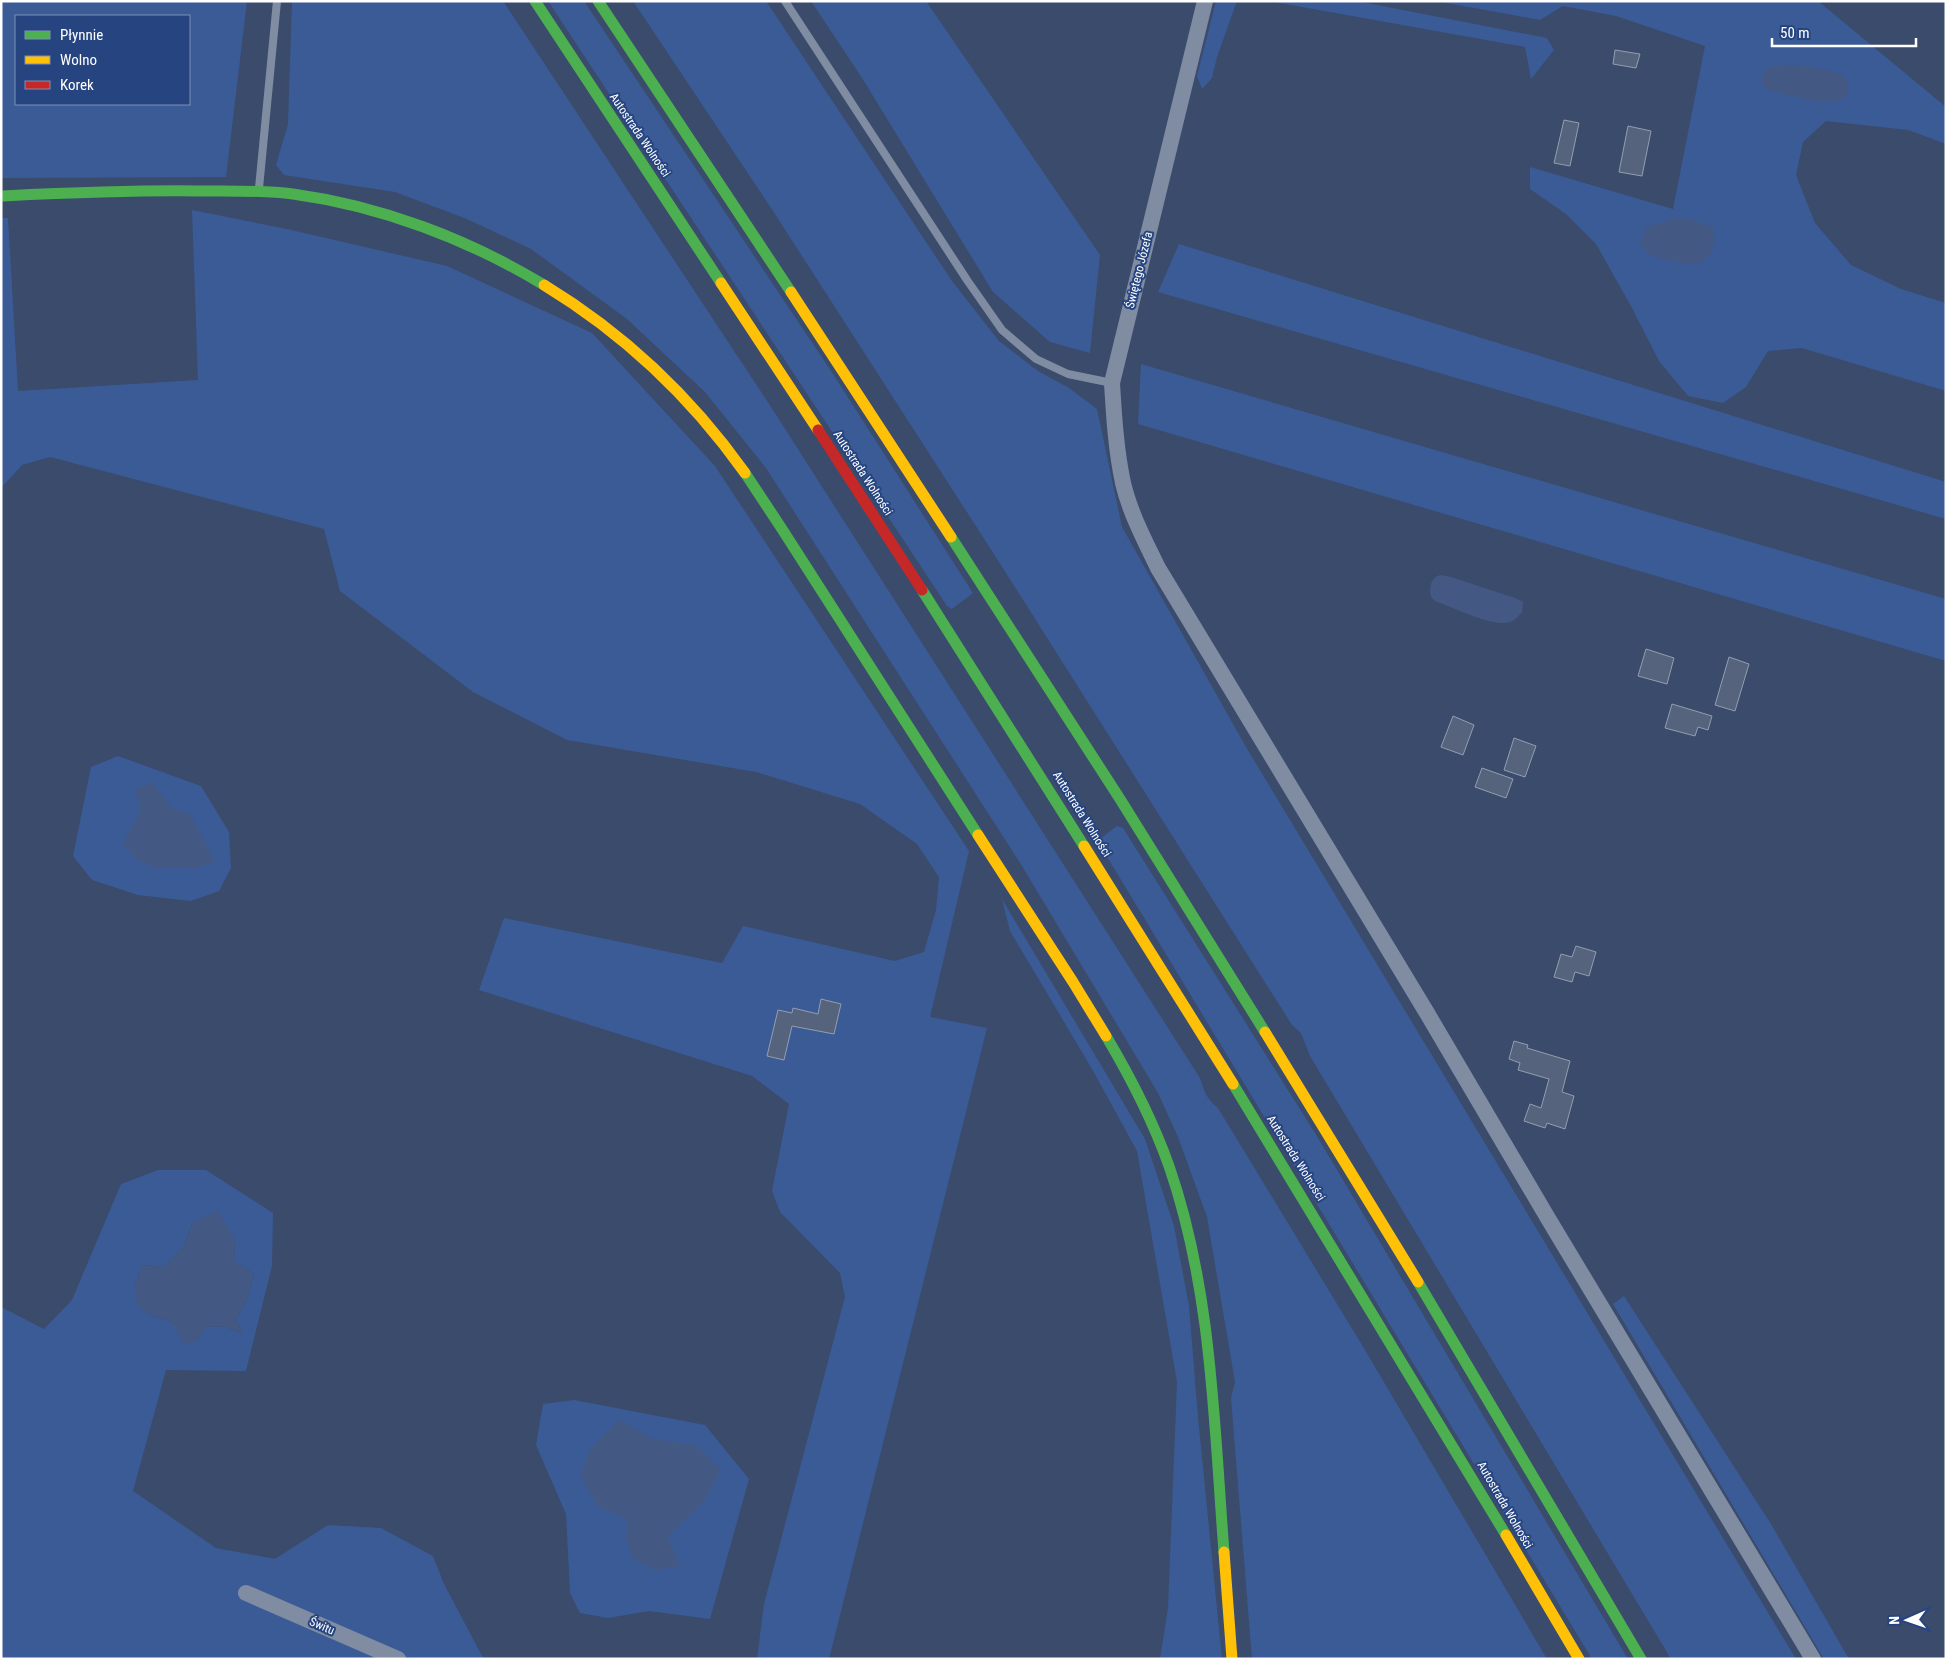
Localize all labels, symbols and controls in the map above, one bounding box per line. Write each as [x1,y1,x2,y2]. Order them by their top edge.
legend [15,15,190,105]
scale bar [1772,15,1916,47]
text: 50 m [1780,24,1810,42]
text: Płynnie [60,26,103,44]
text: Wolno [60,51,97,69]
text: Korek [60,76,94,94]
street label: Autostrada Wolności [607,90,673,180]
street label: Świętego Józefa [1122,230,1155,310]
street label: Autostrada Wolności [830,428,896,518]
street label: Autostrada Wolności [1050,769,1114,859]
street label: Autostrada Wolności [1264,1113,1328,1203]
street label: Autostrada Wolności [1474,1459,1536,1551]
north arrow [1882,1595,1932,1645]
street label: Świtu [307,1614,337,1638]
text: N [1886,1616,1902,1625]

